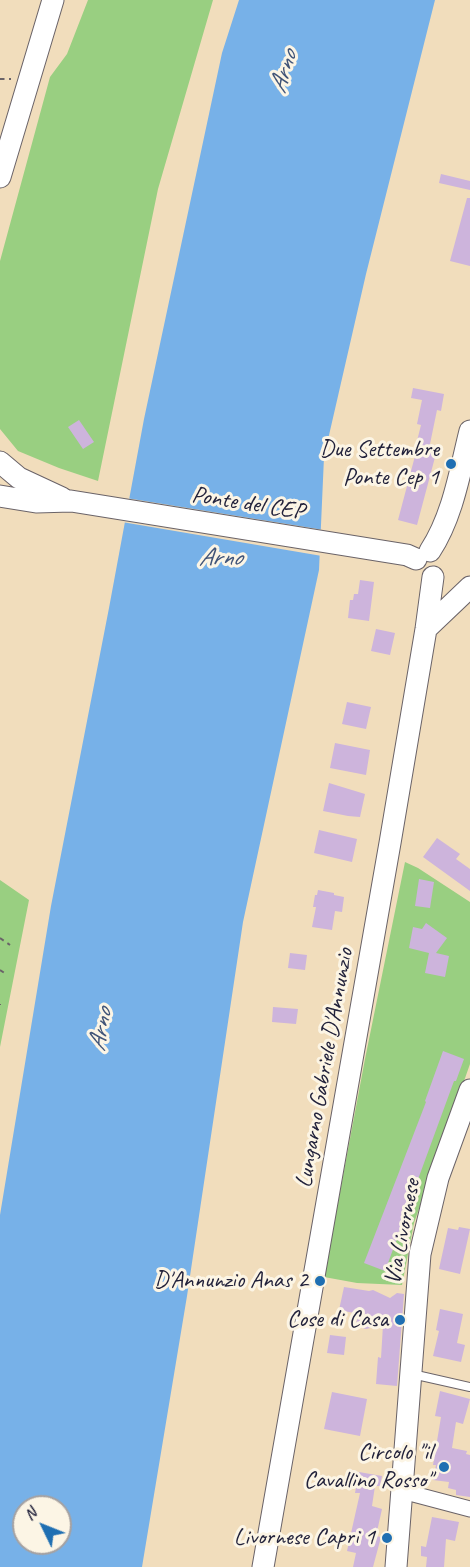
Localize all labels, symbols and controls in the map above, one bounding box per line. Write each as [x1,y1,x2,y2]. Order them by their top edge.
water label: Arno [263,47,305,97]
place label: Due Settembre Ponte Cep 1 [320,436,439,492]
marker: Due Settembre Ponte Cep 1 [444,457,458,471]
street label: Ponte del CEP [190,481,306,527]
water label: Arno [198,542,242,574]
street label: Lungarno Gabriele D'Annunzio [290,946,360,1190]
water label: Arno [82,1006,120,1054]
street label: Via Livornese [379,1177,427,1287]
place label: D'Annunzio Anas 2 [154,1267,308,1295]
marker: D'Annunzio Anas 2 [313,1274,327,1288]
place label: Cose di Casa [287,1306,388,1334]
marker: Cose di Casa [393,1313,407,1327]
place label: Circolo "il Cavallino Rosso" [304,1439,432,1495]
marker: Circolo "il Cavallino Rosso" [437,1460,451,1474]
north arrow [12,1495,72,1555]
text: N [20,1504,41,1525]
place label: Livornese Capri 1 [234,1524,375,1552]
marker: Livornese Capri 1 [380,1531,394,1545]

